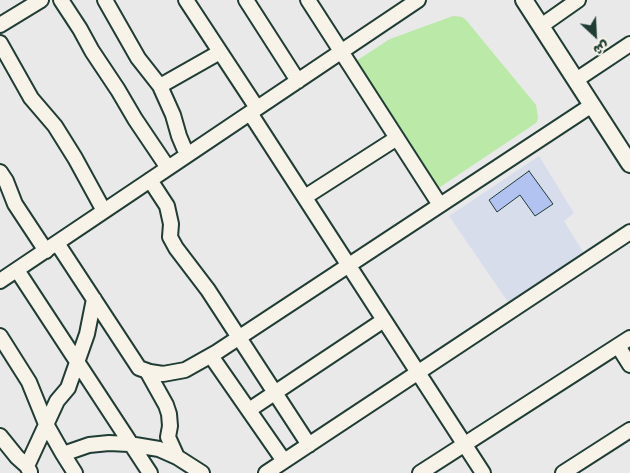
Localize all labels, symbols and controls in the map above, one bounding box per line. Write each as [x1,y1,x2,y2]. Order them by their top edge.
north arrow [570,10,620,60]
text: ش [591,37,613,61]

